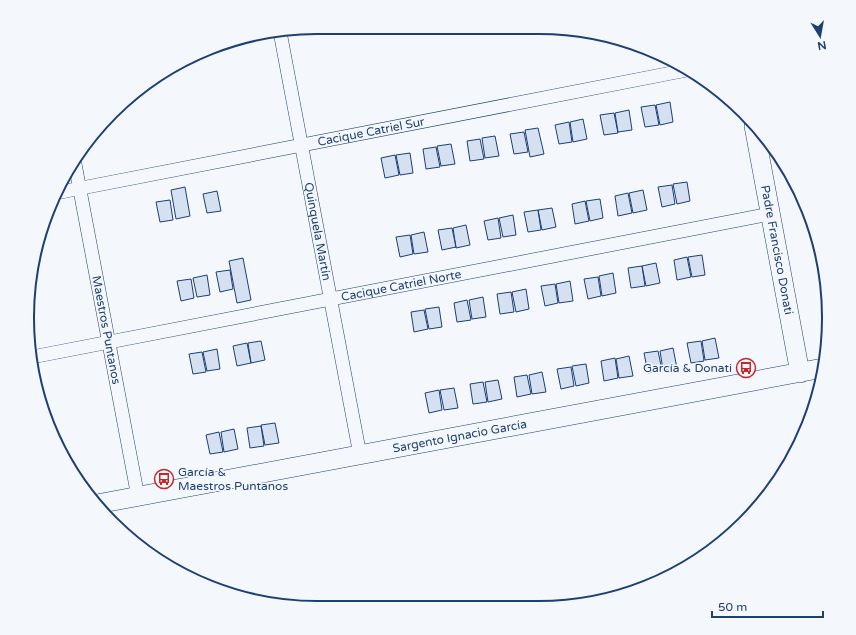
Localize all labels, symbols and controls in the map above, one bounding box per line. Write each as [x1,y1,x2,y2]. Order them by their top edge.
north arrow [800,16,840,56]
text: N [816,38,827,53]
street label: Cacique Catriel Sur [316,114,426,149]
street label: Quinquela Martín [302,181,334,282]
street label: Padre Francisco Donati [758,184,796,316]
street label: Cacique Catriel Norte [340,267,463,304]
street label: Maestros Puntanos [89,275,124,386]
bus stop icon: García & Donati [735,357,757,379]
place label: García & Donati [643,361,732,375]
street label: Sargento Ignacio García [391,417,528,455]
place label: García & Maestros Puntanos [178,465,288,493]
bus stop icon: García & Maestros Puntanos [153,468,175,490]
scale bar [712,593,823,619]
text: 50 m [718,600,747,614]

